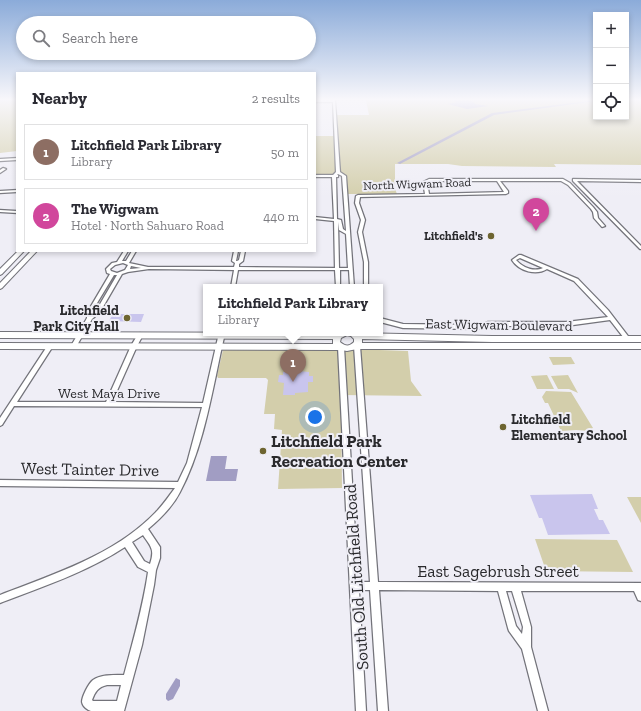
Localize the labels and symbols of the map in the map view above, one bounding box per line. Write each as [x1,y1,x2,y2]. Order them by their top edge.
street label: North Wigwam Road [363,175,472,193]
pin: 2 [523,198,549,231]
place label: Litchfield's [424,229,483,243]
marker: Litchfield's [486,231,496,241]
place label: Litchfield Park City Hall [33,302,119,335]
marker: Litchfield Park City Hall [122,313,132,323]
street label: East Wigwam Boulevard [425,315,573,335]
pin: 1 [280,349,306,382]
street label: West Maya Drive [58,385,161,402]
your location [305,407,325,427]
place label: Litchfield Elementary School [511,411,627,444]
marker: Litchfield Elementary School [498,422,508,432]
place label: Litchfield Park Recreation Center [271,431,408,471]
marker: Litchfield Park Recreation Center [258,446,268,456]
street label: West Tainter Drive [21,458,159,480]
street label: South Old Litchfield Road [339,483,372,671]
street label: East Sagebrush Street [417,561,579,581]

